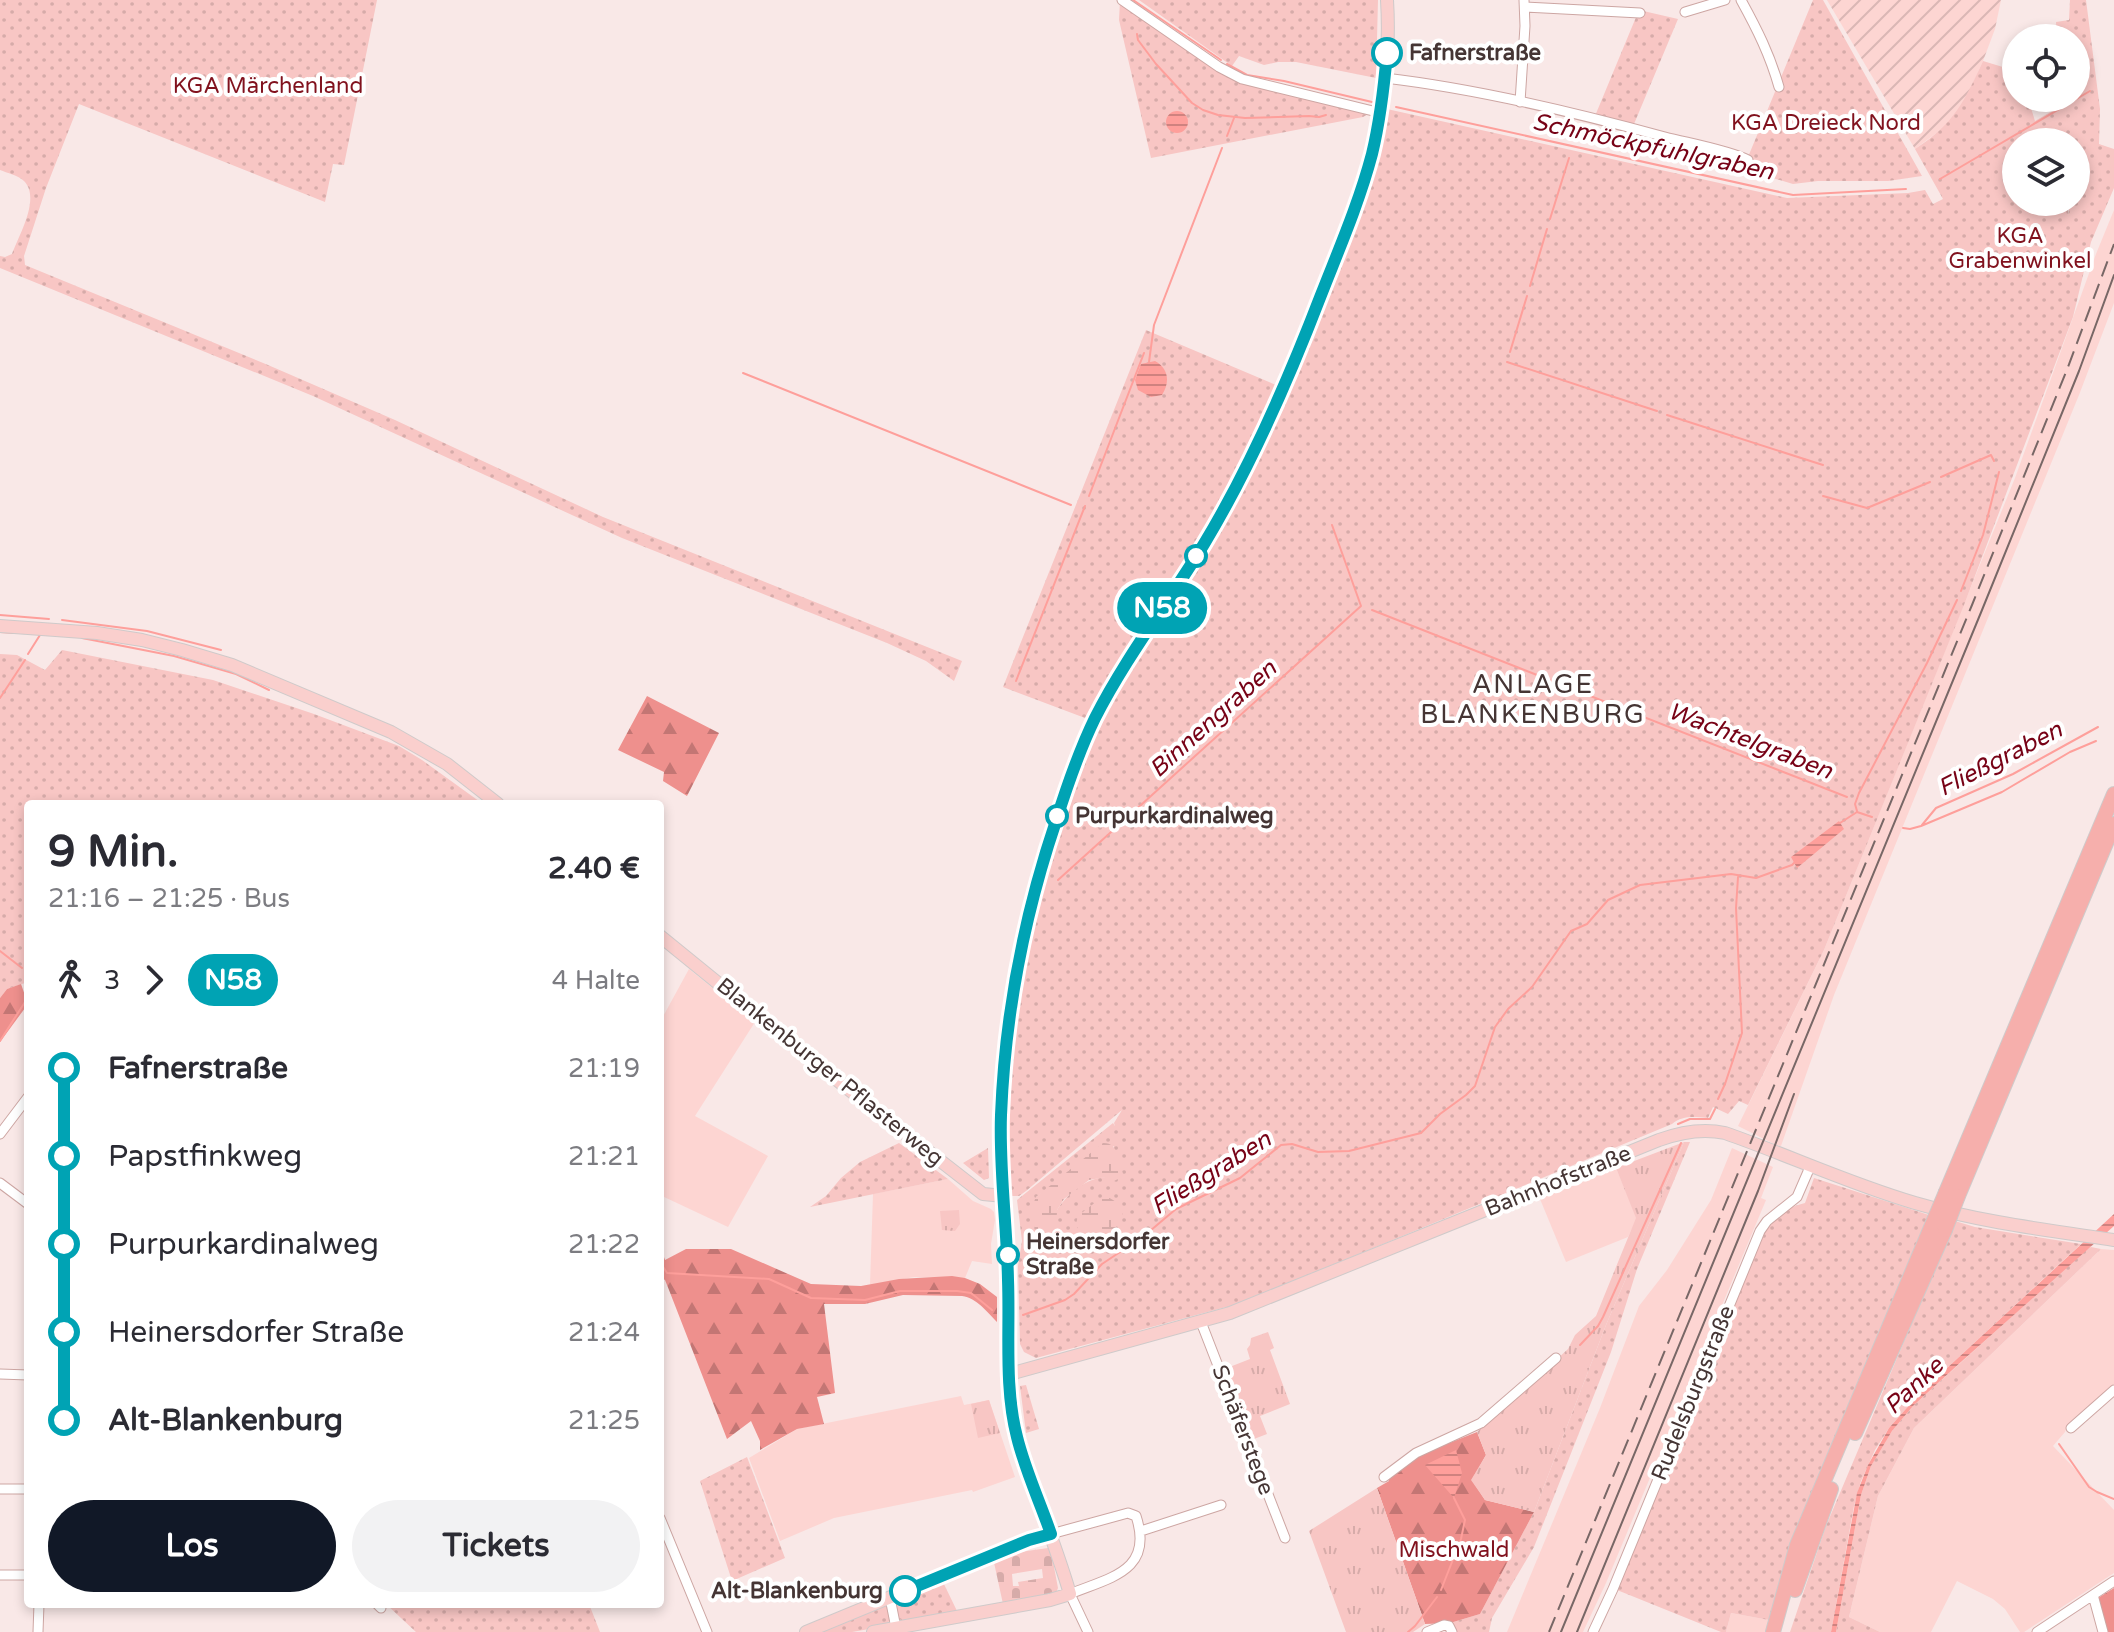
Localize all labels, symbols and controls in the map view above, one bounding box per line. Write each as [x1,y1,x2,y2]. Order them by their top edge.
map controls [2002,24,2090,216]
button: locate [2002,24,2090,112]
marker: Fafnerstraße [1372,38,1402,68]
place label: Fafnerstraße [1409,40,1541,66]
park label: KGA Märchenland [173,73,363,99]
water label: Schmöckpfuhlgraben [1530,107,1777,187]
park label: KGA Dreieck Nord [1731,110,1921,136]
button: layers [2002,128,2090,216]
park label: KGA Grabenwinkel [1948,223,2092,274]
unlabelled marker [1185,545,1207,567]
line badge: N58 [1116,582,1208,634]
text: N58 [1133,591,1191,625]
water label: Binnengraben [1143,653,1284,784]
district label: ANLAGE BLANKENBURG [1420,669,1646,730]
water label: Wachtelgraben [1664,696,1838,786]
water label: Fließgraben [1933,715,2068,803]
place label: Purpurkardinalweg [1075,803,1274,829]
marker: Purpurkardinalweg [1046,805,1068,827]
text: 9 Min. [48,826,178,879]
text: 2.40 € [548,850,640,887]
text: 21:16 – 21:25 · Bus [48,883,290,914]
icon: walk [48,958,92,1002]
icon: forward [132,958,176,1002]
text: N58 [204,963,262,997]
text: 3 [104,965,120,996]
text: 4 Halte [552,965,640,996]
street label: Blankenburger Pflasterweg [711,972,949,1172]
text: Fafnerstraße [108,1050,288,1087]
text: 21:19 [568,1053,640,1084]
water label: Fließgraben [1146,1124,1277,1221]
text: Papstfinkweg [108,1138,302,1175]
street label: Bahnhofstraße [1481,1140,1635,1222]
text: 21:21 [568,1141,640,1172]
text: Purpurkardinalweg [108,1226,379,1263]
text: 21:22 [568,1229,640,1260]
place label: Heinersdorfer Straße [1026,1229,1170,1280]
marker: Heinersdorfer Straße [997,1244,1019,1266]
street label: Rudelsburgstraße [1646,1302,1740,1484]
text: Heinersdorfer Straße [108,1314,404,1351]
text: 21:24 [568,1317,640,1348]
water label: Panke [1878,1351,1951,1420]
street label: Schäferstege [1206,1361,1280,1499]
text: Alt-Blankenburg [108,1402,343,1439]
text: 21:25 [568,1405,640,1436]
button: Los [48,1500,336,1592]
button: Tickets [352,1500,640,1592]
park label: Mischwald [1398,1537,1510,1563]
marker: Alt-Blankenburg [890,1576,920,1606]
place label: Alt-Blankenburg [711,1578,883,1604]

